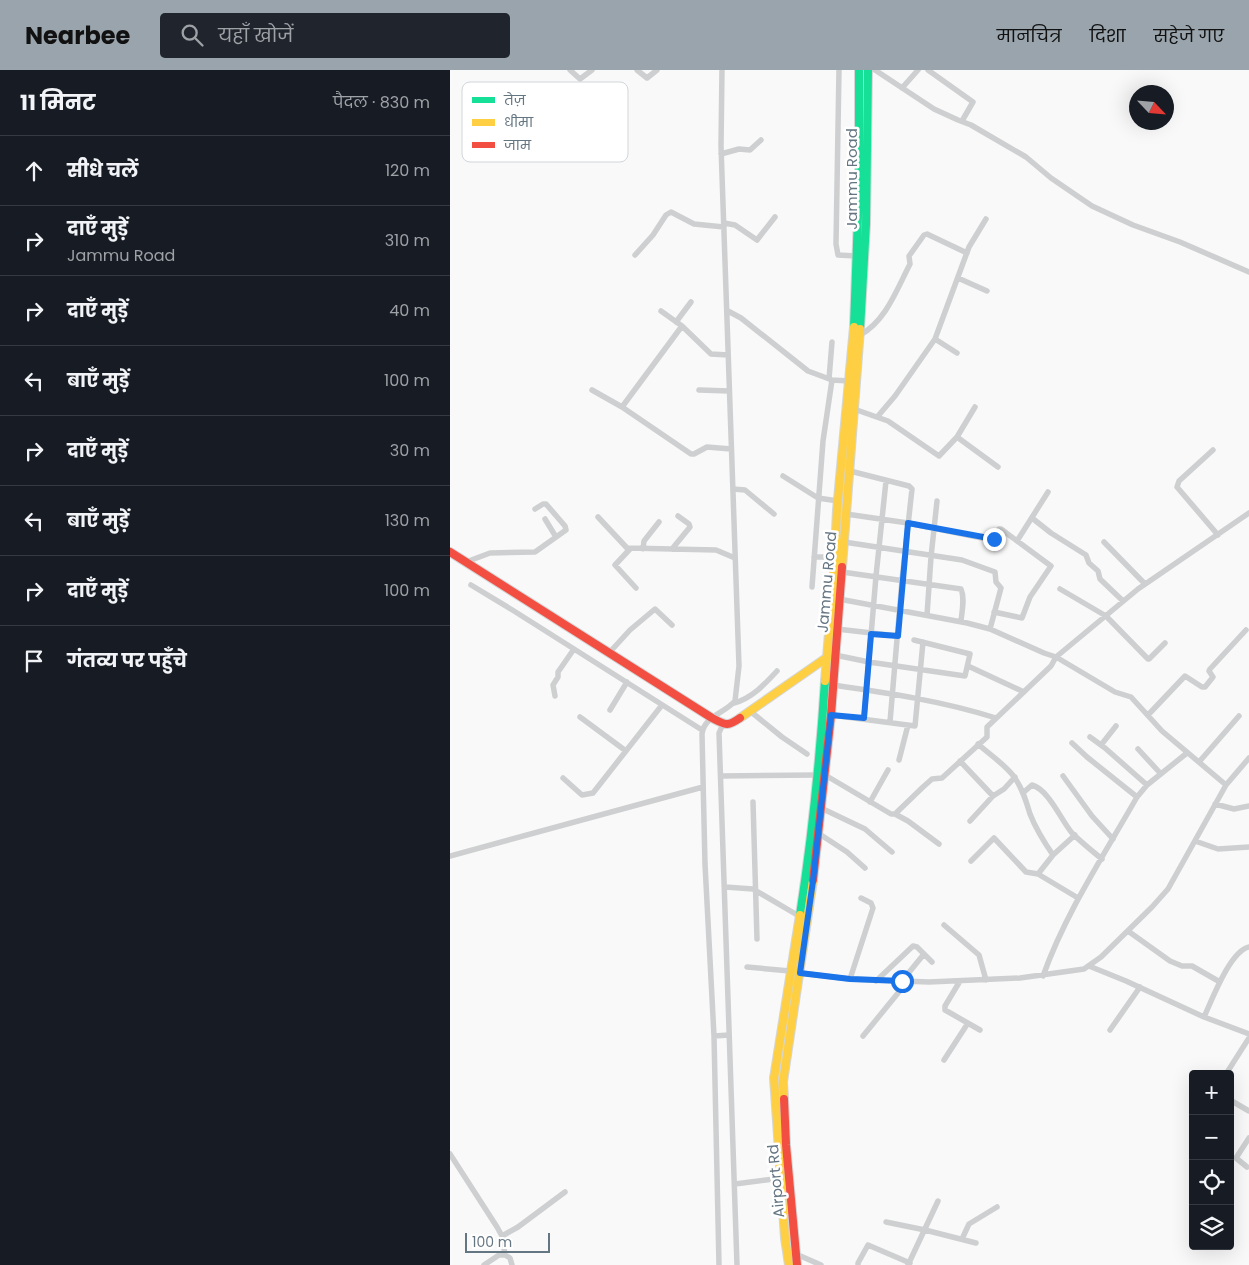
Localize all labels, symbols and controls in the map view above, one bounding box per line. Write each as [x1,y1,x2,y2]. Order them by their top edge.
search box [160,13,510,58]
text: Nearbee [25,19,130,52]
icon: search [178,21,206,49]
text: यहाँ खोजें [218,22,293,49]
text: मानचित्र [997,23,1061,48]
text: दिशा [1089,23,1126,48]
text: सहेजे गए [1154,23,1224,48]
legend [462,82,628,162]
north arrow [1129,85,1174,130]
text: 11 मिनट [20,88,96,117]
text: तेज़ [503,90,527,110]
text: पैदल · 830 m [333,91,430,114]
text: धीमा [504,112,534,132]
street label: Jammu Road [841,128,862,230]
text: जाम [503,135,532,155]
icon: ahead [20,157,48,185]
text: सीधे चलें [67,157,138,184]
text: 120 m [385,159,430,182]
text: दाएँ मुड़ें [67,215,128,242]
icon: right [20,227,48,255]
text: 310 m [385,229,430,252]
text: Jammu Road [67,244,175,267]
icon: right [20,297,48,325]
text: दाएँ मुड़ें [67,297,128,324]
text: 40 m [389,299,430,322]
icon: left [20,367,48,395]
text: बाएँ मुड़ें [67,367,129,394]
text: 100 m [384,369,430,392]
icon: right [20,437,48,465]
text: दाएँ मुड़ें [67,437,128,464]
text: 30 m [390,439,430,462]
icon: left [20,507,48,535]
text: बाएँ मुड़ें [67,507,129,534]
text: 130 m [385,509,430,532]
route end [983,528,1006,551]
street label: Jammu Road [812,530,841,633]
icon: right [20,577,48,605]
text: दाएँ मुड़ें [67,577,128,604]
text: 100 m [384,579,430,602]
icon: arrive [20,647,48,675]
text: गंतव्य पर पहुँचे [67,647,187,674]
route start [891,970,914,993]
map controls [1189,1070,1234,1250]
button: + [1189,1070,1234,1115]
button: − [1189,1115,1234,1160]
street label: Airport Rd [762,1144,789,1219]
button: locate [1189,1160,1234,1205]
button: layers [1189,1205,1234,1250]
scale bar [465,1230,550,1253]
text: 100 m [472,1232,512,1252]

